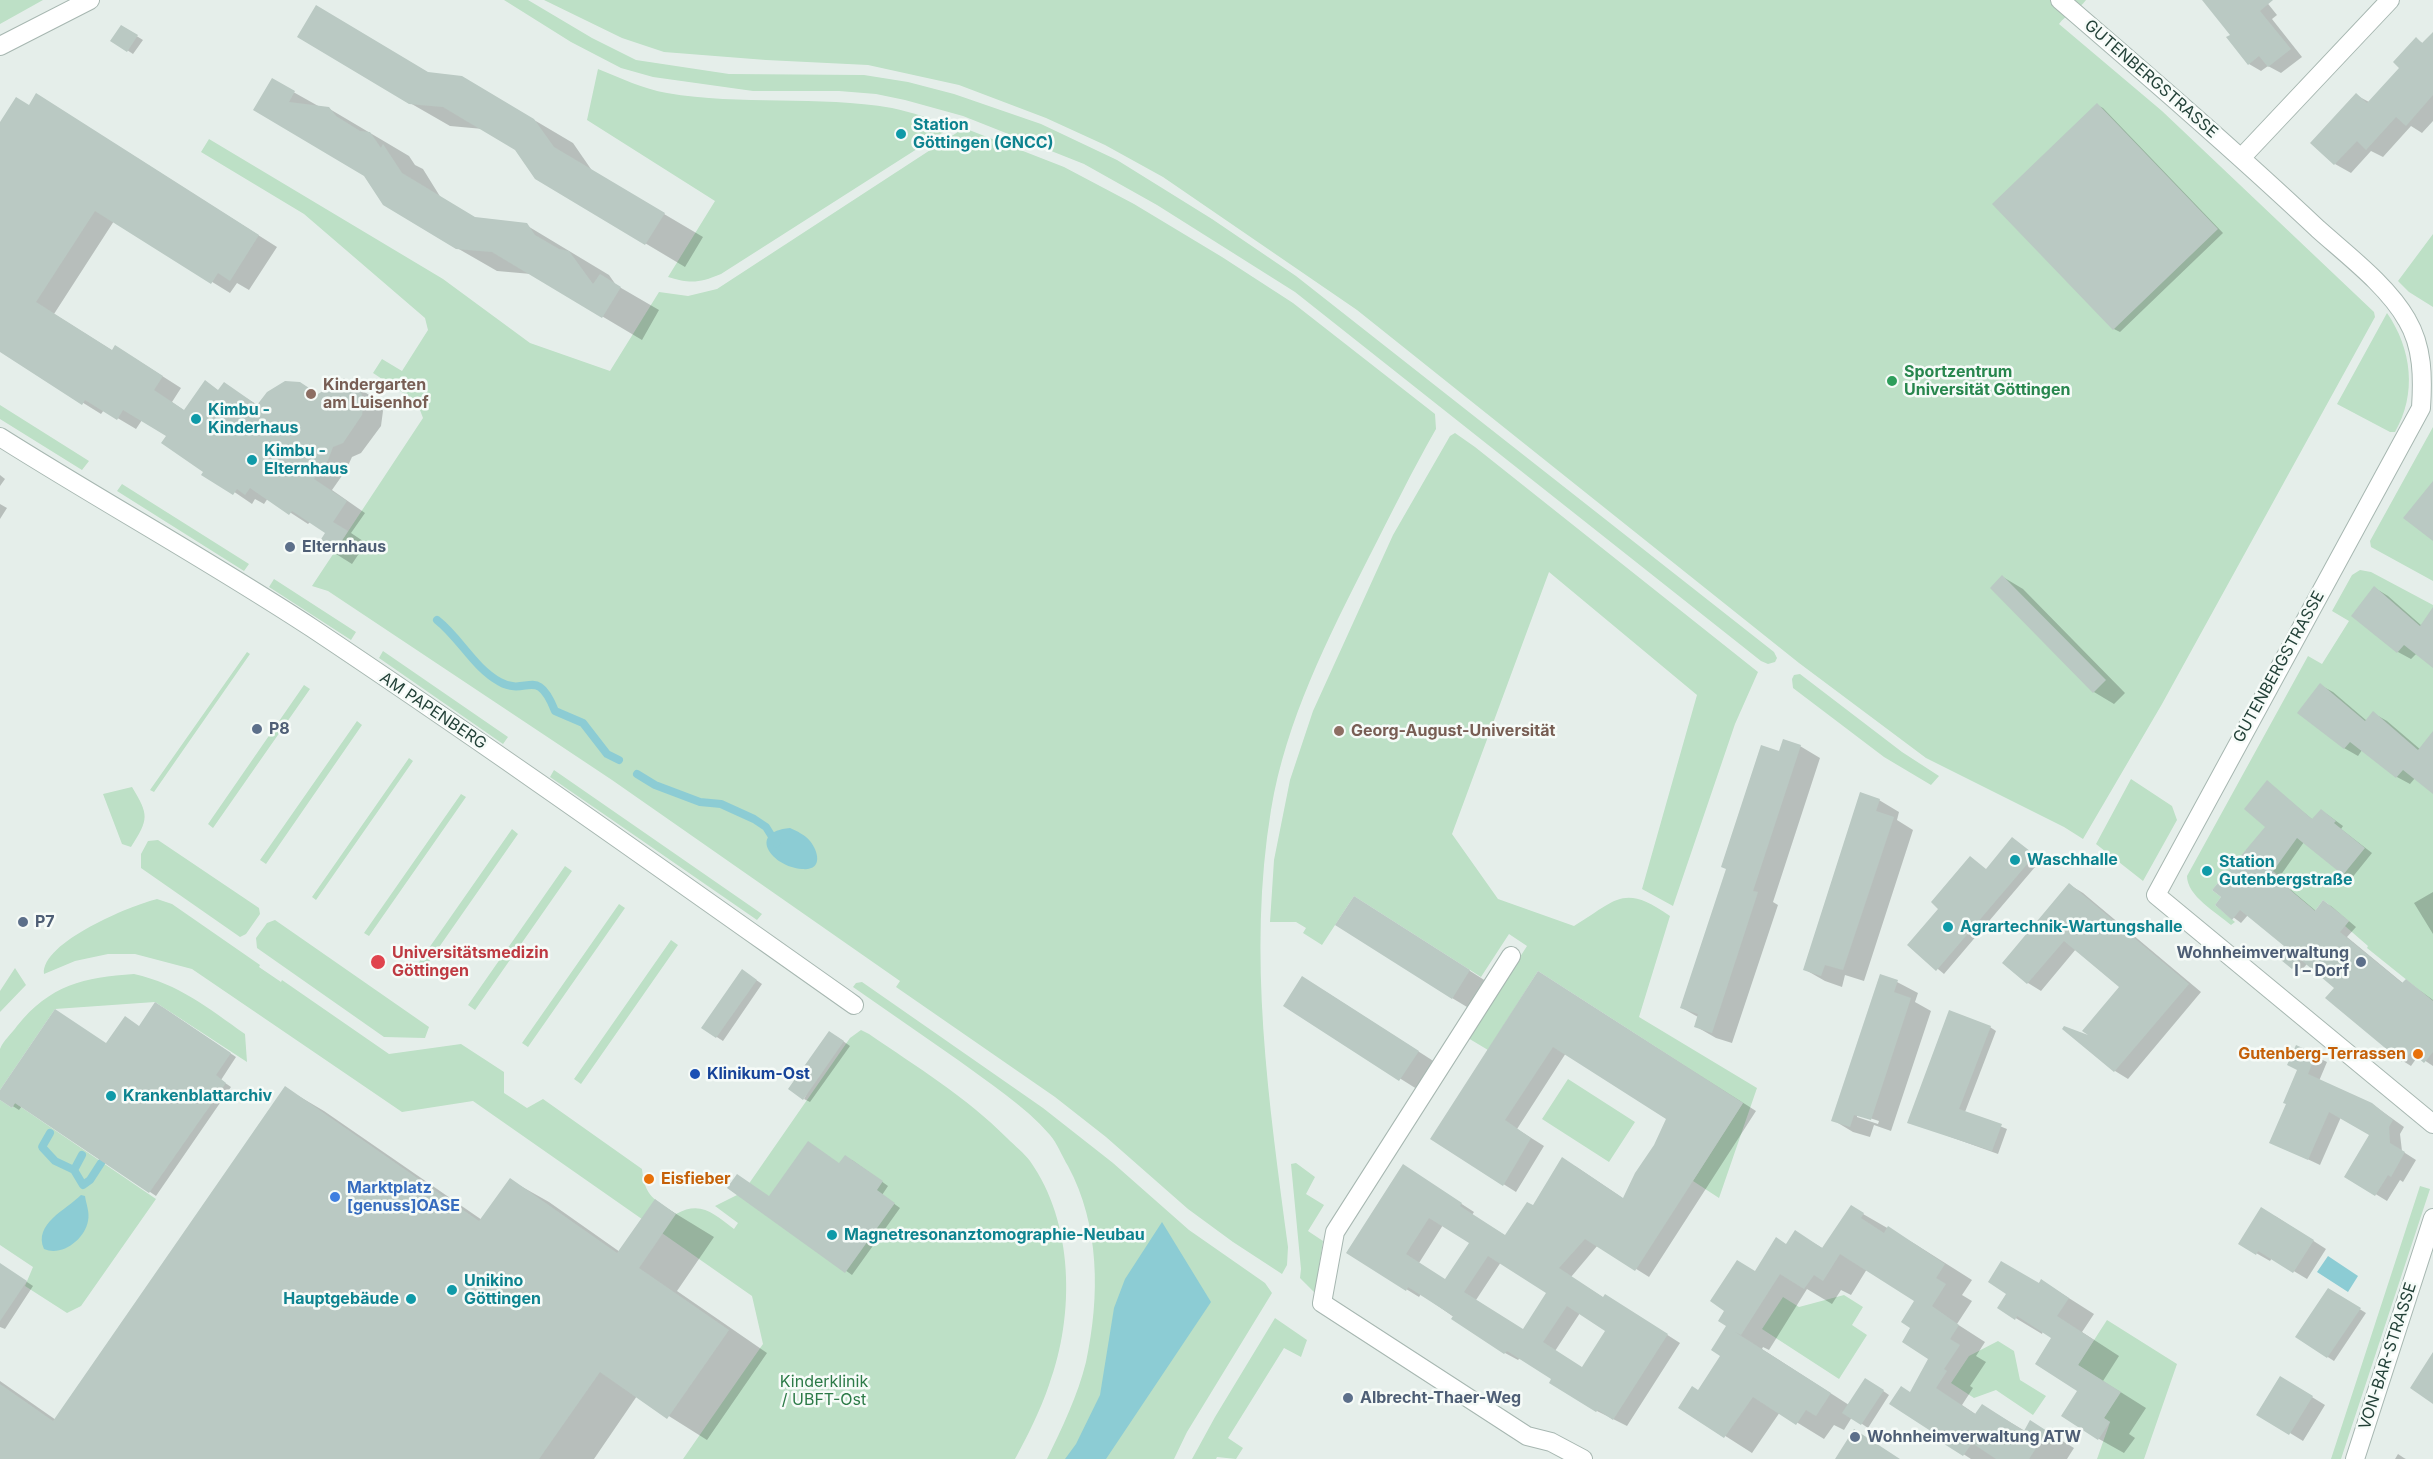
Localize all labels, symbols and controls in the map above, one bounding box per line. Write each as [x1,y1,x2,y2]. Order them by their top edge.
street label: GUTENBERGSTRASSE [2080,16,2222,142]
place label: Station Göttingen (GNCC) [913,115,1054,153]
marker: Station Göttingen (GNCC) [894,127,908,141]
place label: Sportzentrum Universität Göttingen [1904,362,2070,400]
marker: Sportzentrum Universität Göttingen [1885,374,1899,388]
place label: Kindergarten am Luisenhof [323,375,429,413]
marker: Kindergarten am Luisenhof [304,387,318,401]
place label: Kimbu - Kinderhaus [208,400,298,438]
marker: Kimbu - Kinderhaus [189,412,203,426]
place label: Kimbu - Elternhaus [264,441,348,479]
marker: Kimbu - Elternhaus [245,453,259,467]
place label: Elternhaus [302,537,386,557]
marker: Elternhaus [283,540,297,554]
street label: GUTENBERGSTRASSE [2229,588,2329,746]
street label: AM PAPENBERG [376,668,490,754]
place label: P8 [269,719,290,739]
place label: Georg-August-Universität [1351,721,1555,741]
marker: P8 [250,722,264,736]
marker: Georg-August-Universität [1332,724,1346,738]
place label: Waschhalle [2027,850,2118,870]
place label: Station Gutenbergstraße [2219,852,2352,890]
marker: Waschhalle [2008,853,2022,867]
marker: Station Gutenbergstraße [2200,864,2214,878]
place label: P7 [35,912,55,932]
marker: P7 [16,915,30,929]
place label: Agrartechnik-Wartungshalle [1960,917,2183,937]
marker: Agrartechnik-Wartungshalle [1941,920,1955,934]
place label: Universitätsmedizin Göttingen [392,943,549,981]
place label: Wohnheimverwaltung Ⅰ – Dorf [2177,943,2349,981]
marker: Universitätsmedizin Göttingen [369,953,387,971]
marker: Wohnheimverwaltung Ⅰ – Dorf [2354,955,2368,969]
place label: Gutenberg-Terrassen [2238,1044,2406,1064]
marker: Gutenberg-Terrassen [2411,1047,2425,1061]
place label: Klinikum-Ost [707,1064,810,1084]
marker: Klinikum-Ost [688,1067,702,1081]
place label: Krankenblattarchiv [123,1086,272,1106]
marker: Krankenblattarchiv [104,1089,118,1103]
place label: Eisfieber [661,1169,731,1189]
marker: Eisfieber [642,1172,656,1186]
place label: Marktplatz [genuss]OASE [347,1178,460,1216]
marker: Marktplatz [genuss]OASE [328,1190,342,1204]
place label: Magnetresonanztomographie-Neubau [844,1225,1145,1245]
marker: Magnetresonanztomographie-Neubau [825,1228,839,1242]
place label: Unikino Göttingen [464,1271,541,1309]
street label: VON-BAR-STRASSE [2355,1280,2421,1432]
marker: Unikino Göttingen [445,1283,459,1297]
place label: Hauptgebäude [283,1289,399,1309]
marker: Hauptgebäude [404,1292,418,1306]
park label: Kinderklinik / UBFT-Ost [780,1372,868,1410]
place label: Albrecht-Thaer-Weg [1360,1388,1521,1408]
marker: Albrecht-Thaer-Weg [1341,1391,1355,1405]
place label: Wohnheimverwaltung ATW [1867,1427,2081,1447]
marker: Wohnheimverwaltung ATW [1848,1430,1862,1444]

